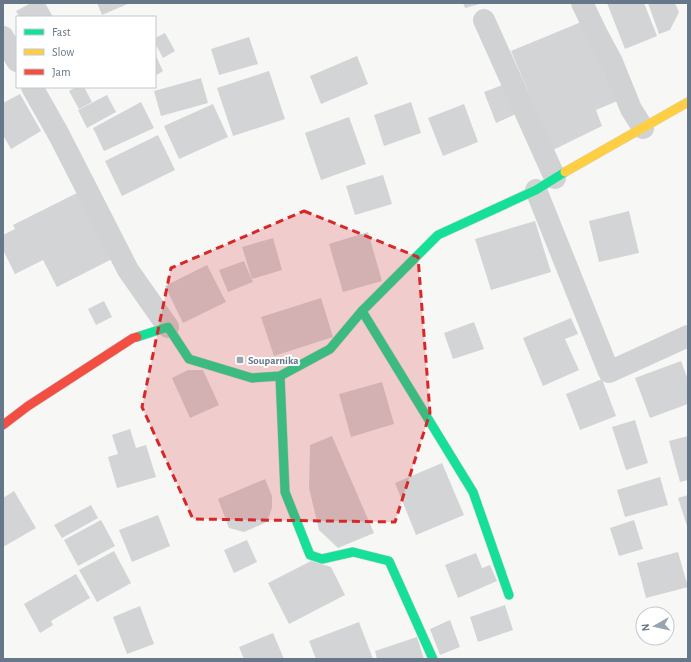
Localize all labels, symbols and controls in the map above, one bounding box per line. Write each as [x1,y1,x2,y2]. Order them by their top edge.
legend [16,16,156,88]
text: Fast [52,26,71,38]
text: Slow [52,46,74,58]
text: Jam [52,66,71,78]
marker: Souparnika [235,355,245,365]
place label: Souparnika [248,355,299,366]
north arrow [635,606,675,646]
text: N [640,623,652,632]

